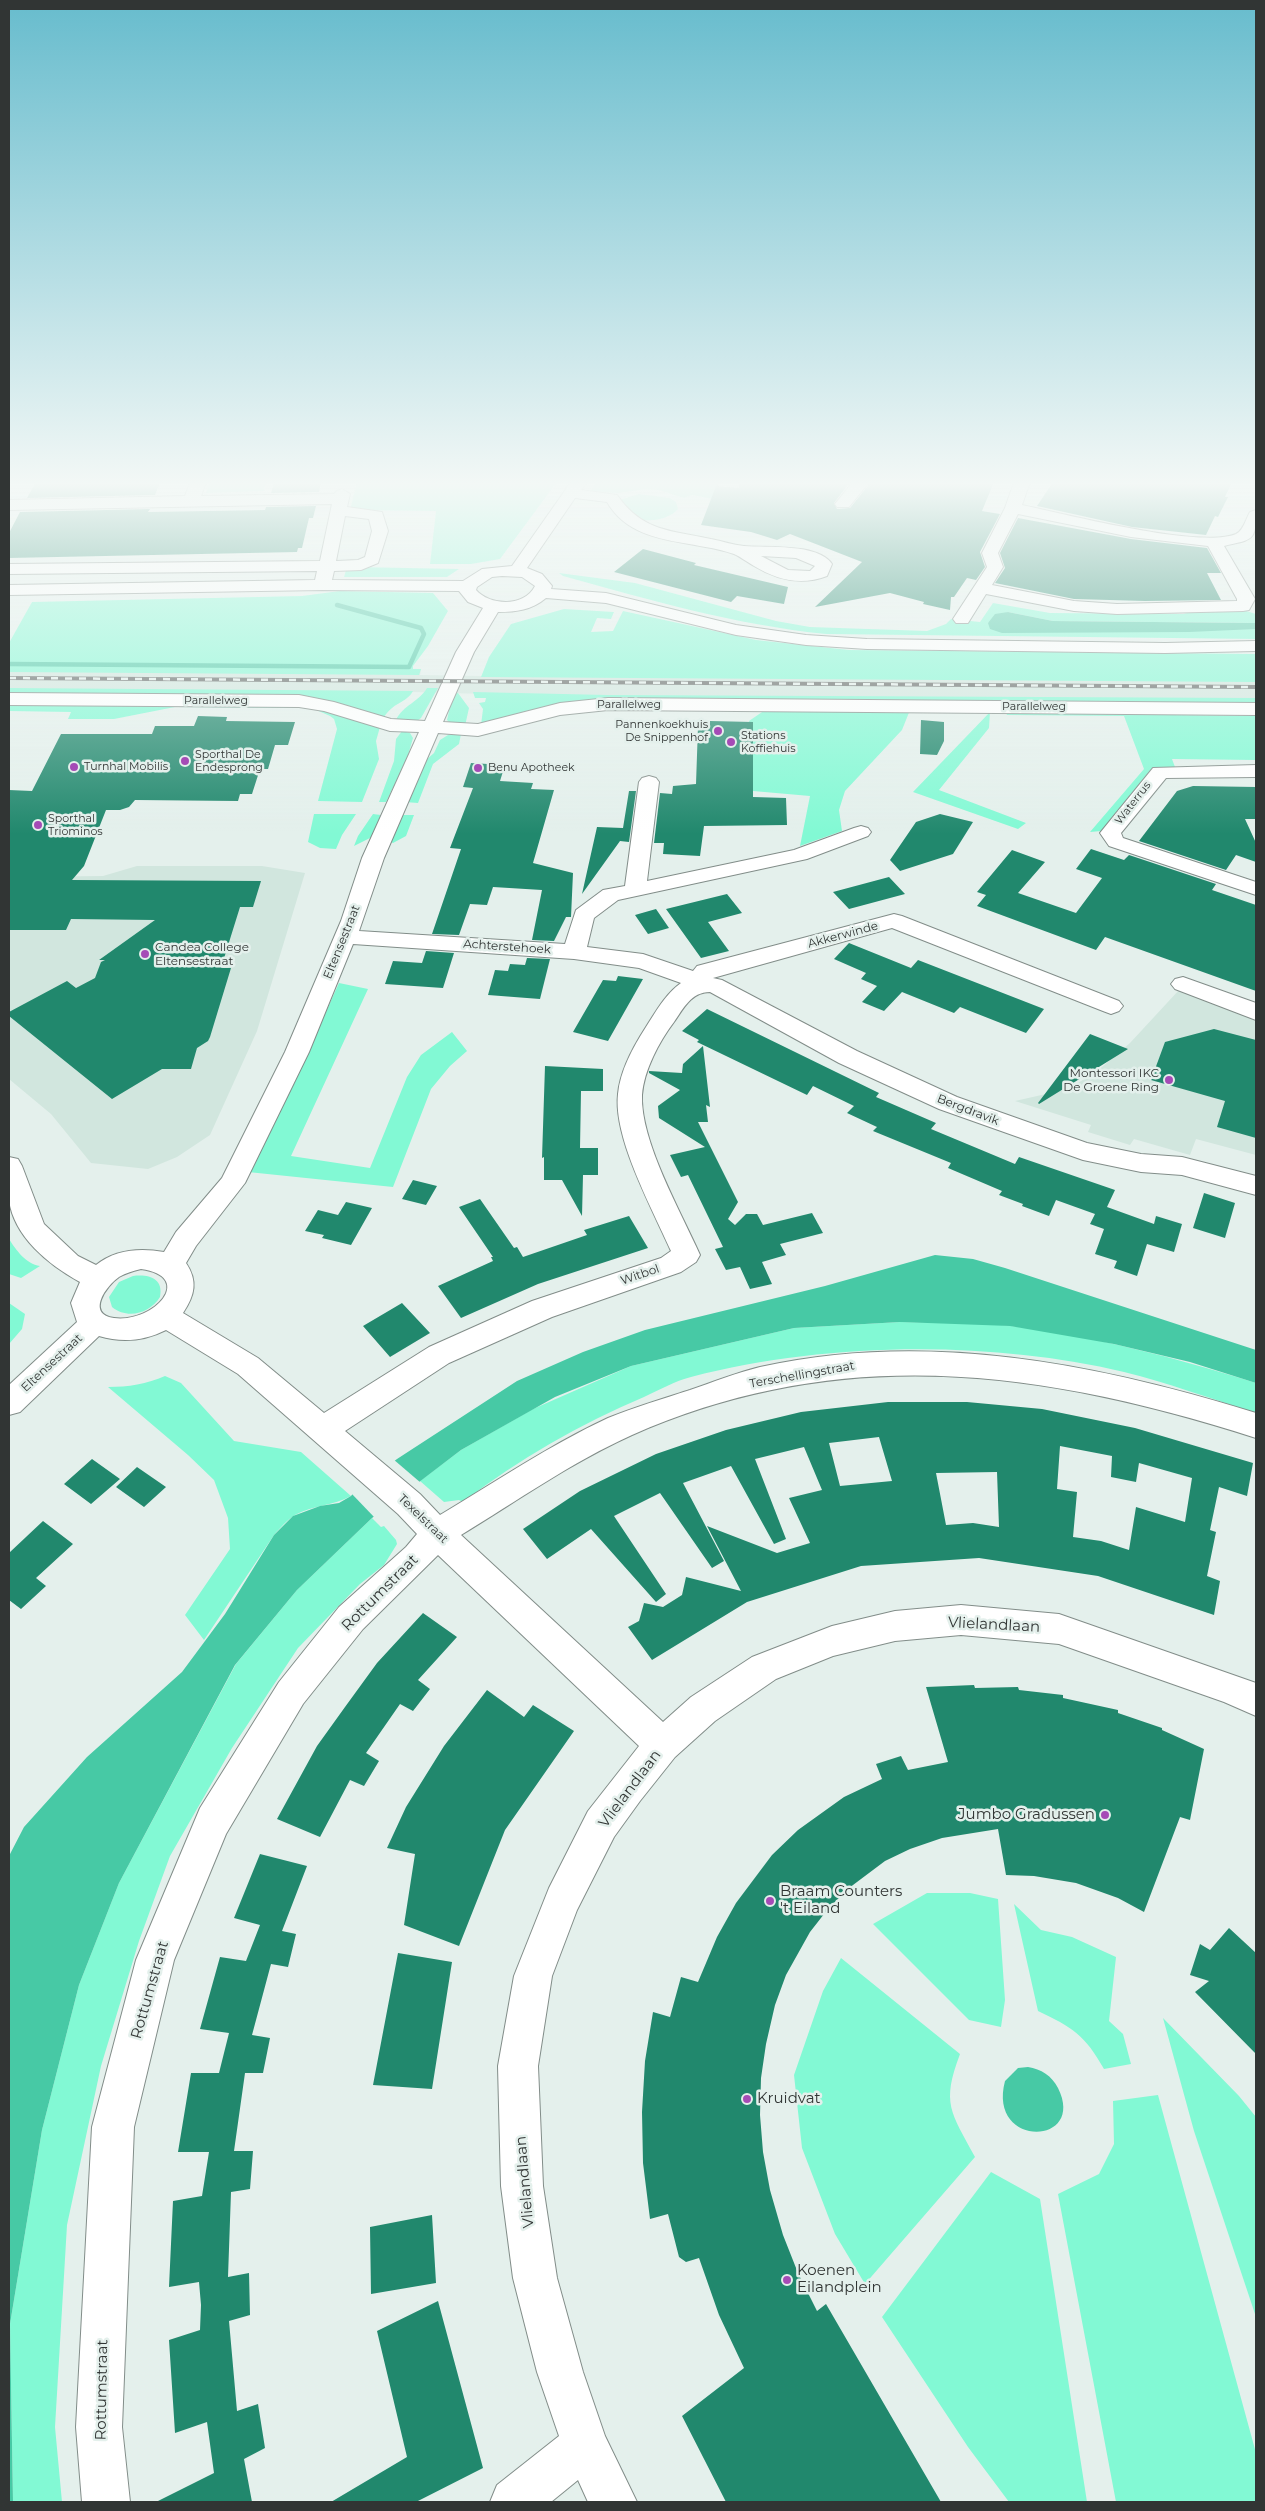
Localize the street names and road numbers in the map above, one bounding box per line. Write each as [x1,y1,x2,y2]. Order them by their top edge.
street label: Parallelweg [184,694,248,708]
street label: Parallelweg [597,698,661,712]
street label: Parallelweg [1002,700,1066,714]
street label: Waterrus [1112,779,1154,827]
street label: Eltensestraat [321,903,363,981]
street label: Akkerwinde [806,919,880,951]
street label: Achterstehoek [463,937,551,957]
street label: Bergdravik [935,1092,1001,1128]
street label: Witbol [619,1262,661,1288]
street label: Eltensestraat [18,1331,86,1395]
street label: Terschellingstraat [748,1359,856,1391]
street label: Texelstraat [395,1492,451,1546]
street label: Rottumstraat [338,1551,422,1635]
street label: Vlielandlaan [947,1614,1041,1636]
street label: Vlielandlaan [595,1747,665,1831]
street label: Rottumstraat [127,1939,173,2041]
street label: Vlielandlaan [512,2135,538,2229]
street label: Rottumstraat [92,2339,112,2441]

